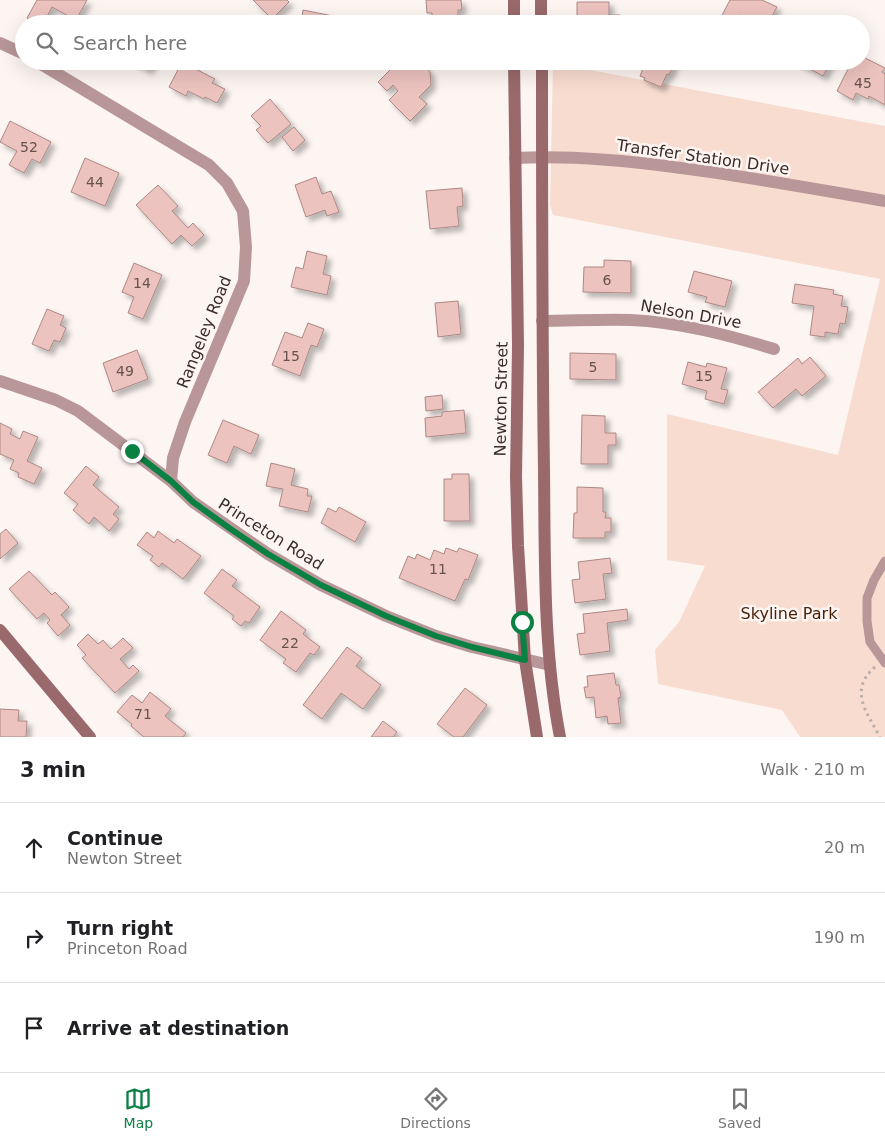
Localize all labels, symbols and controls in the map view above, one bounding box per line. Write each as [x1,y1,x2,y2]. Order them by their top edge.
search box [15,15,870,70]
icon: search [33,29,61,57]
text: Search here [73,32,187,54]
house number: 45 [854,75,872,91]
street label: Transfer Station Drive [615,135,790,179]
house number: 52 [20,139,38,155]
house number: 44 [86,174,104,190]
house number: 6 [603,272,612,288]
street label: Rangeley Road [173,273,235,391]
house number: 14 [133,275,151,291]
street label: Nelson Drive [639,296,743,332]
street label: Newton Street [490,341,512,457]
house number: 15 [282,348,300,364]
house number: 5 [589,359,597,375]
house number: 49 [116,363,134,379]
house number: 15 [695,368,713,384]
route end [121,440,144,463]
street label: Princeton Road [215,494,327,574]
house number: 11 [429,561,447,577]
park label: Skyline Park [741,604,838,623]
route start [511,611,534,634]
house number: 22 [281,635,299,651]
house number: 71 [134,706,152,722]
text: 3 min [20,758,86,782]
text: Walk · 210 m [760,760,865,779]
text: Continue [67,827,163,849]
icon: ahead [20,834,48,862]
text: 20 m [824,838,865,857]
text: Newton Street [67,849,182,868]
text: Turn right [67,917,173,939]
icon: right [20,924,48,952]
text: 190 m [814,928,865,947]
text: Princeton Road [67,939,188,958]
icon: arrive [20,1014,48,1042]
text: Arrive at destination [67,1017,289,1039]
tab: Map [124,1085,153,1131]
tab: Directions [400,1085,471,1131]
tab: Saved [718,1085,761,1131]

